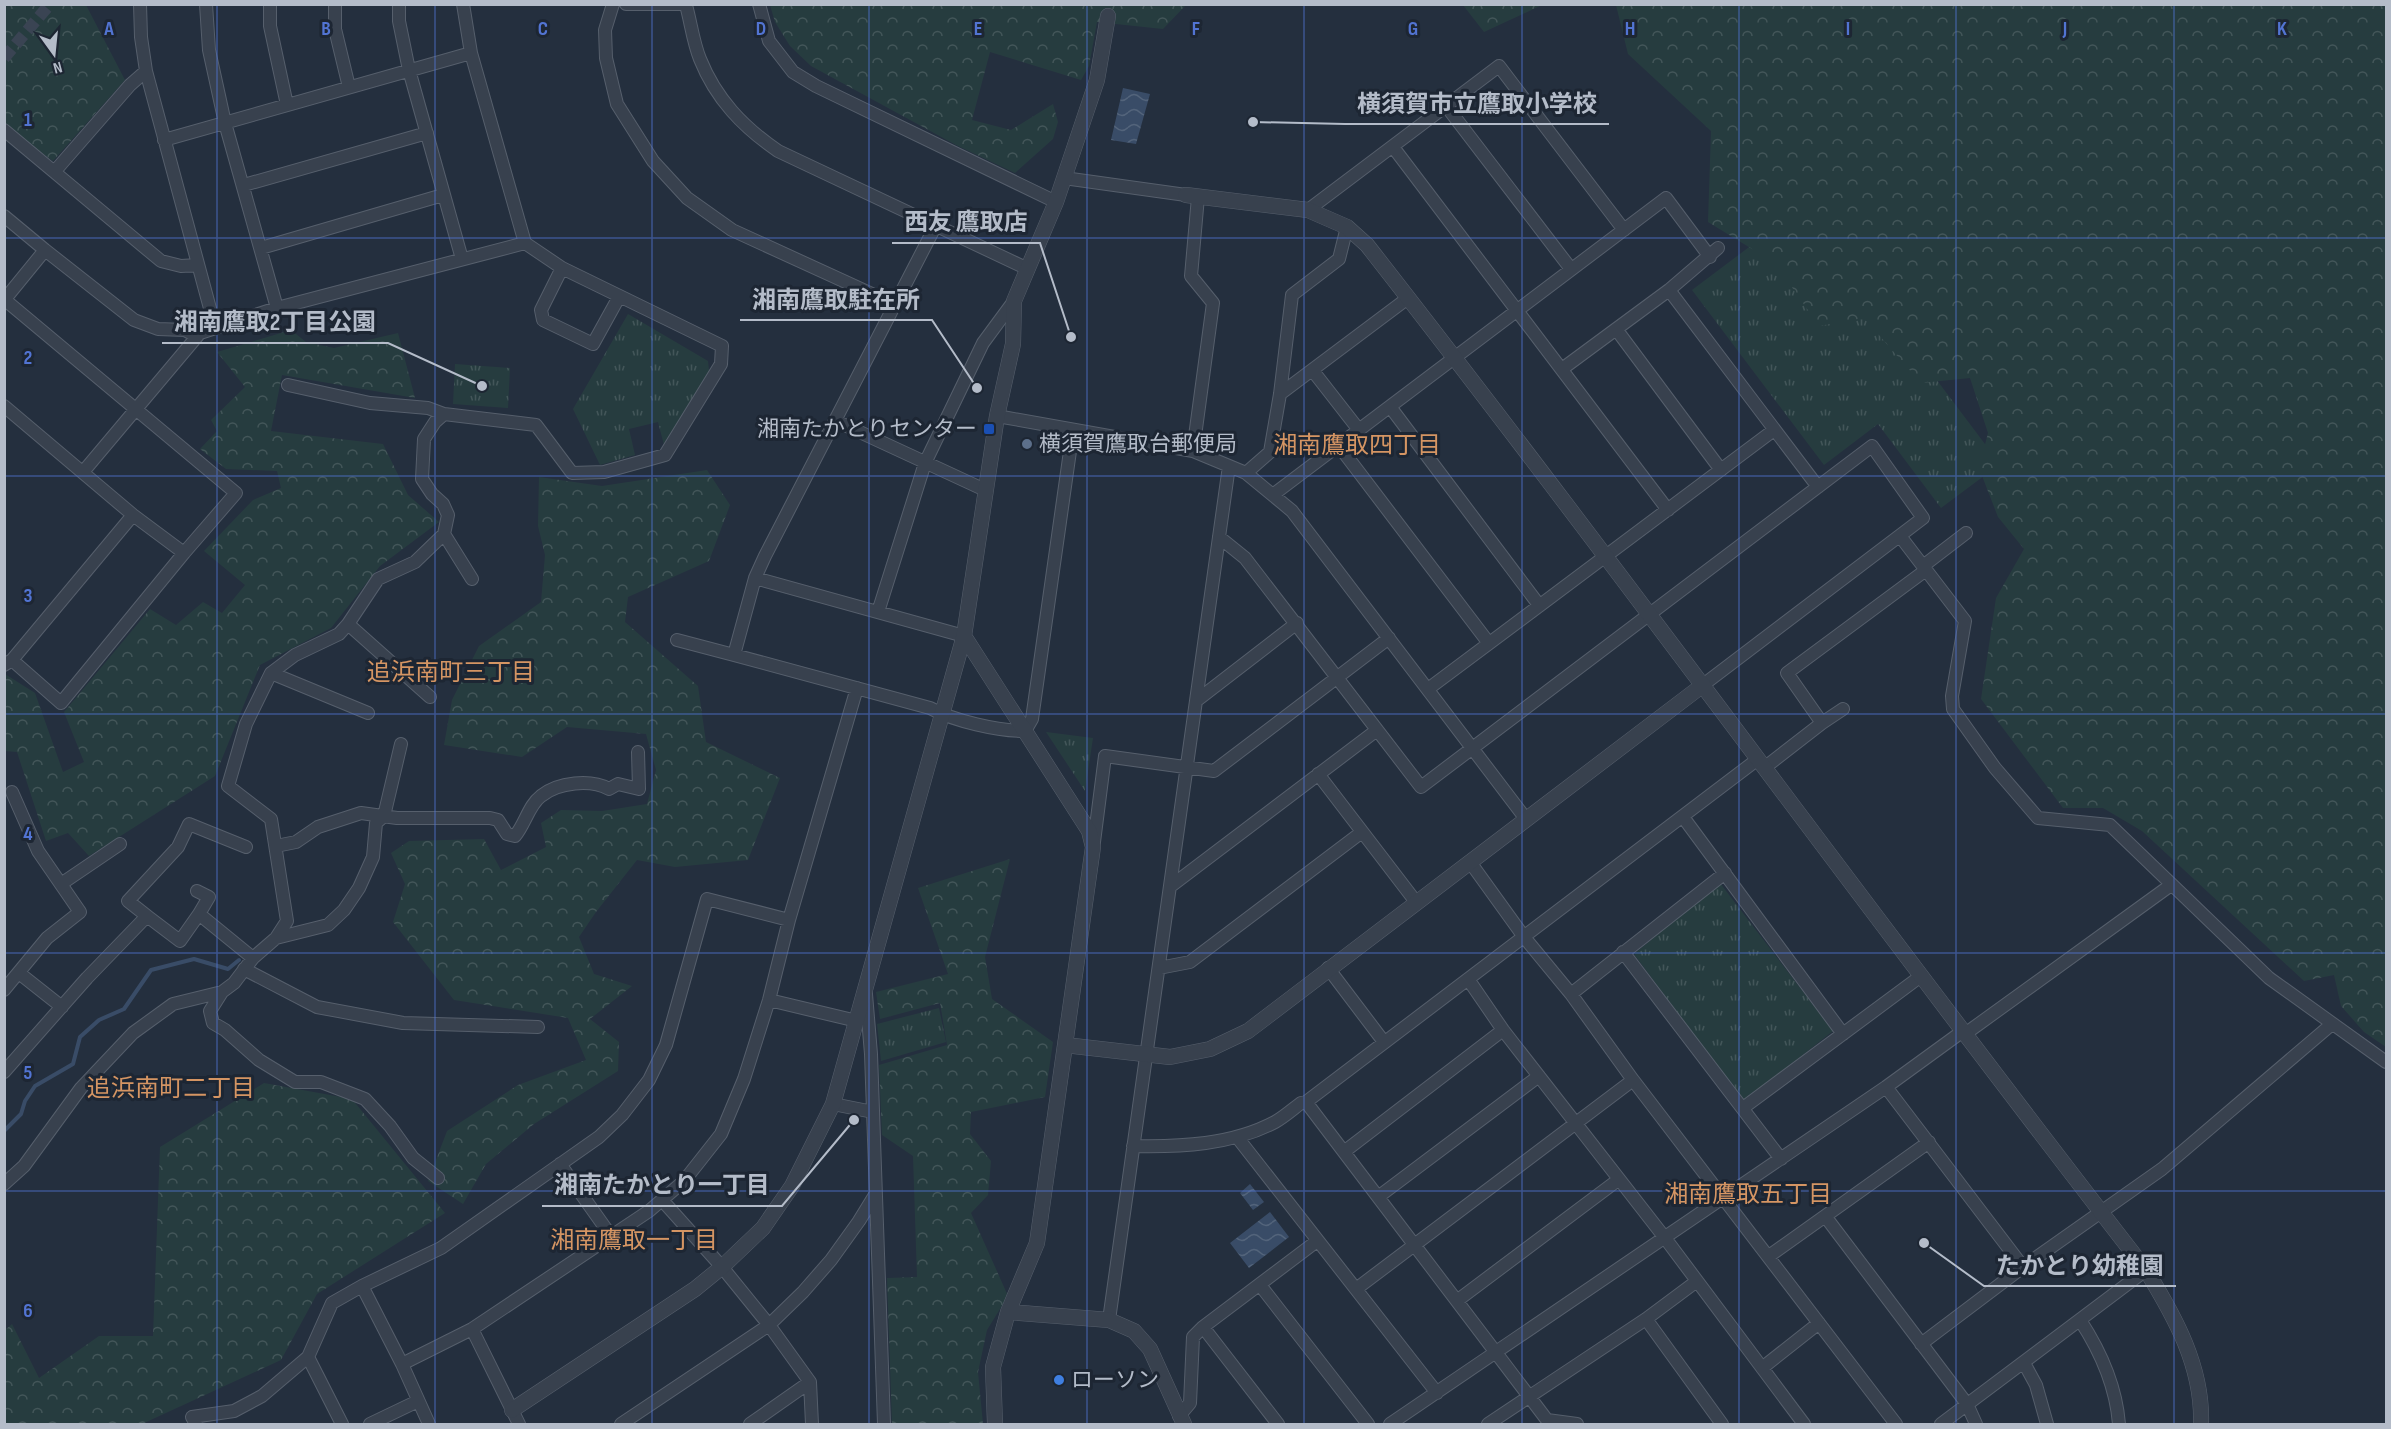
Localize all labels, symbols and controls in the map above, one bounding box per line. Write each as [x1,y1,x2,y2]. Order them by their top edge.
text: A [103,17,114,41]
text: B [321,17,331,41]
text: C [538,17,548,41]
text: D [756,17,766,41]
text: E [974,17,982,41]
text: F [1192,17,1200,41]
text: G [1408,17,1418,41]
text: H [1625,17,1635,41]
text: I [1846,17,1850,41]
text: J [2062,17,2067,41]
text: K [2277,17,2287,41]
north arrow [24,24,84,84]
text: N [51,57,64,77]
callout: 横須賀市立鷹取小学校 [1345,82,1609,124]
text: 横須賀市立鷹取小学校 [1357,90,1597,119]
text: 1 [24,108,32,132]
callout: 西友 鷹取店 [892,201,1040,243]
text: 西友 鷹取店 [904,208,1028,237]
callout: 湘南鷹取駐在所 [740,278,932,320]
text: 湘南鷹取駐在所 [752,286,920,315]
callout: 湘南鷹取2丁目公園 [162,301,388,343]
text: 湘南鷹取2丁目公園 [174,308,376,337]
text: 2 [24,346,32,370]
place label: 湘南たかとりセンター [757,416,977,443]
marker: 湘南たかとりセンター [982,422,996,436]
place label: 横須賀鷹取台郵便局 [1039,431,1237,458]
district label: 湘南鷹取四丁目 [1273,431,1441,460]
marker: 横須賀鷹取台郵便局 [1020,437,1034,451]
text: 3 [24,584,33,608]
district label: 追浜南町三丁目 [367,658,535,687]
text: 4 [23,822,33,846]
text: 5 [24,1061,33,1085]
district label: 追浜南町二丁目 [87,1074,255,1103]
callout: 湘南たかとり一丁目 [542,1164,782,1206]
text: 湘南たかとり一丁目 [554,1171,770,1200]
district label: 湘南鷹取五丁目 [1664,1180,1832,1209]
district label: 湘南鷹取一丁目 [550,1226,718,1255]
callout: たかとり幼稚園 [1984,1244,2176,1286]
text: たかとり幼稚園 [1996,1252,2164,1281]
text: 6 [23,1299,33,1323]
place label: ローソン [1071,1367,1159,1394]
marker: ローソン [1052,1373,1066,1387]

